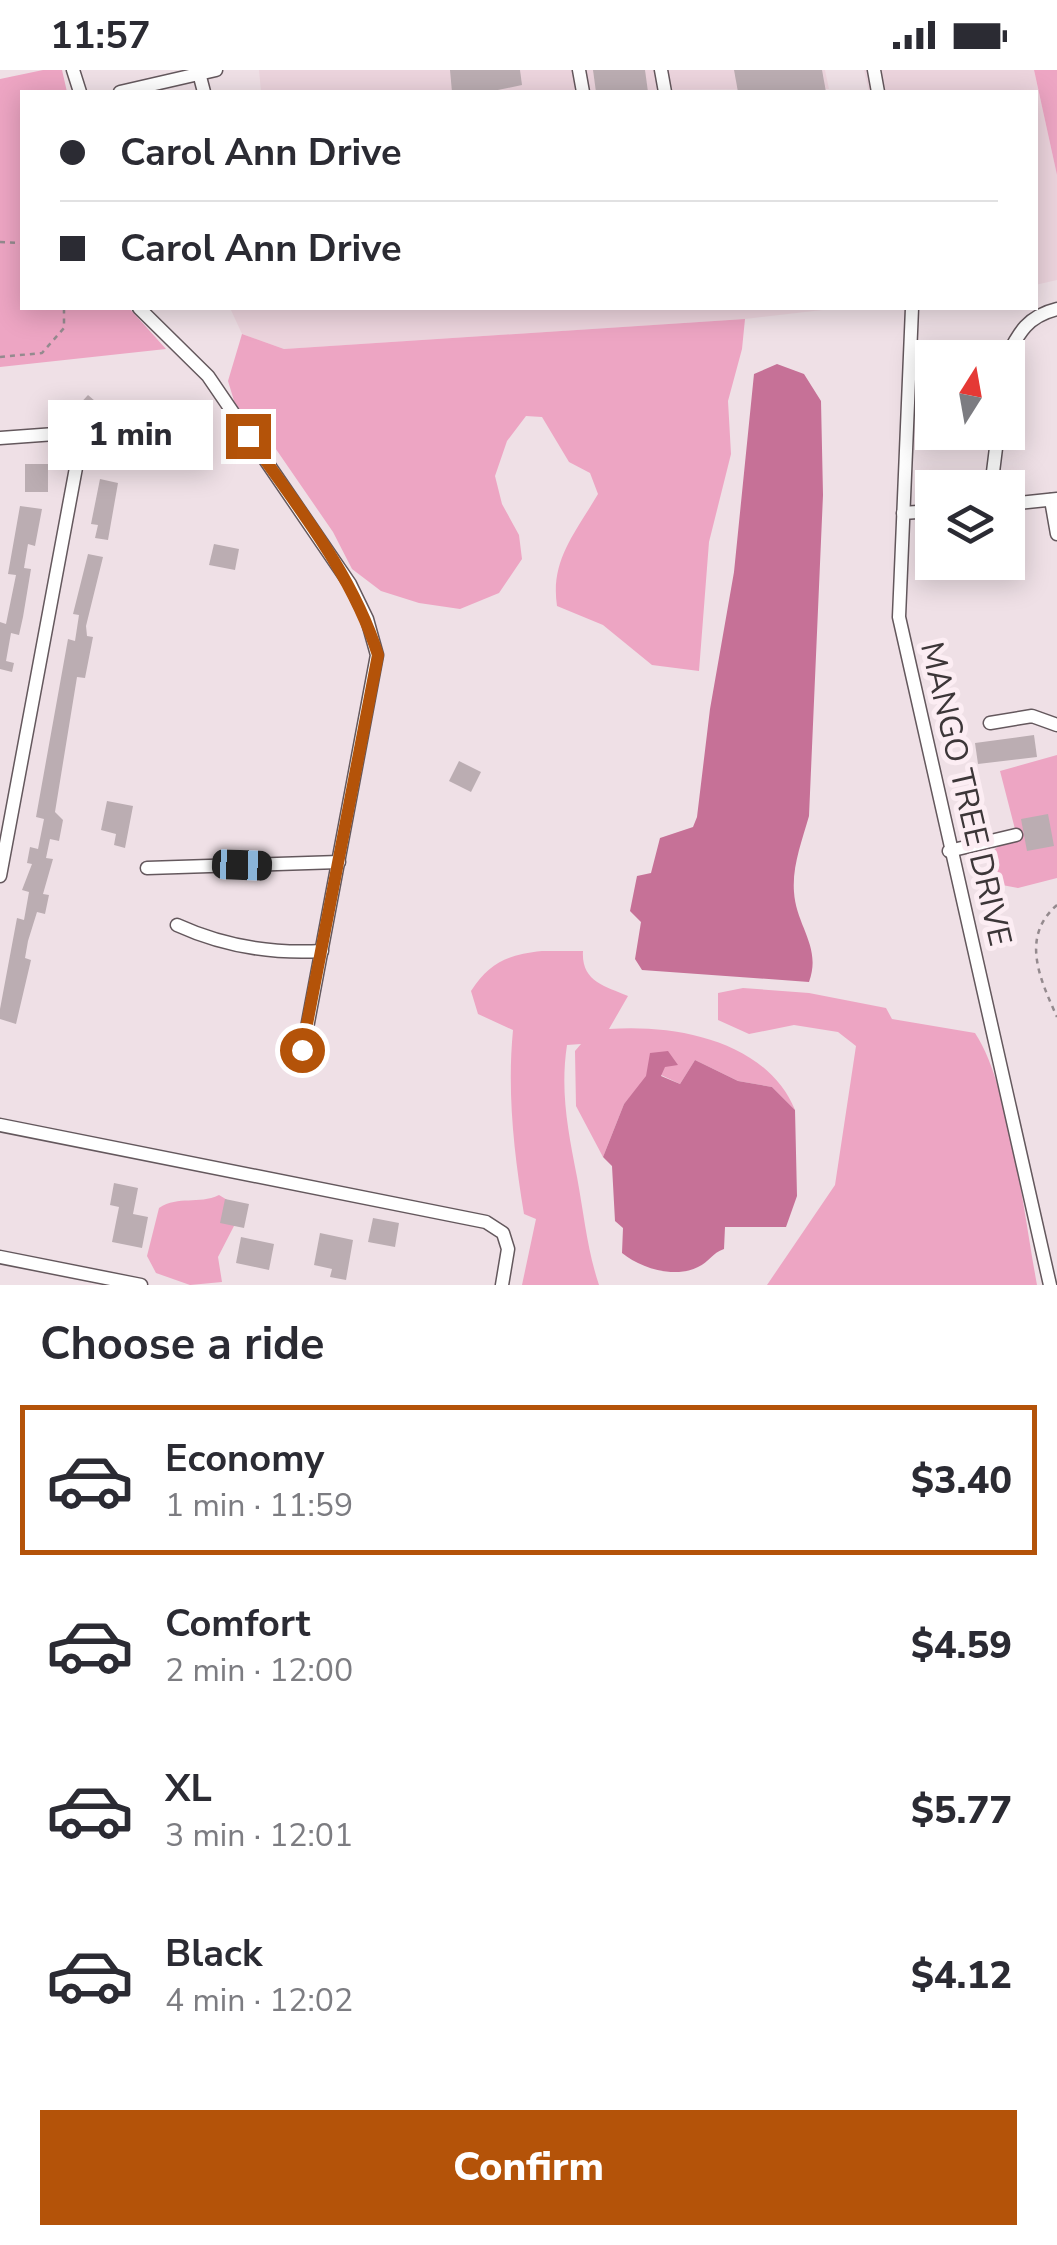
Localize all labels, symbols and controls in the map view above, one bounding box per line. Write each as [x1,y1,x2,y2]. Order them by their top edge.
text: 11:57 [50,10,151,61]
text: Carol Ann Drive [120,127,402,178]
text: Carol Ann Drive [120,223,402,274]
north arrow [915,340,1025,450]
map controls [915,340,1025,580]
callout: 1 min [48,401,213,471]
text: 1 min [88,413,173,456]
route end [226,414,271,459]
button: layers [915,470,1025,580]
street label: MANGO TREE DRIVE [910,638,1022,950]
car [211,849,273,881]
route start [280,1028,325,1073]
text: Choose a ride [40,1314,325,1375]
text: Economy [165,1433,324,1484]
icon: car [45,1435,135,1525]
text: $3.40 [911,1455,1012,1506]
text: 1 min · 11:59 [165,1484,353,1527]
text: Comfort [165,1598,310,1649]
icon: car [45,1600,135,1690]
text: $4.59 [911,1620,1012,1671]
text: 2 min · 12:00 [165,1649,353,1692]
text: XL [165,1763,212,1814]
icon: car [45,1765,135,1855]
text: $5.77 [911,1785,1012,1836]
text: 3 min · 12:01 [165,1814,353,1857]
text: Black [165,1928,262,1979]
icon: car [45,1930,135,2020]
text: $4.12 [911,1950,1012,2001]
text: 4 min · 12:02 [165,1979,353,2022]
button: Confirm [40,2110,1017,2225]

